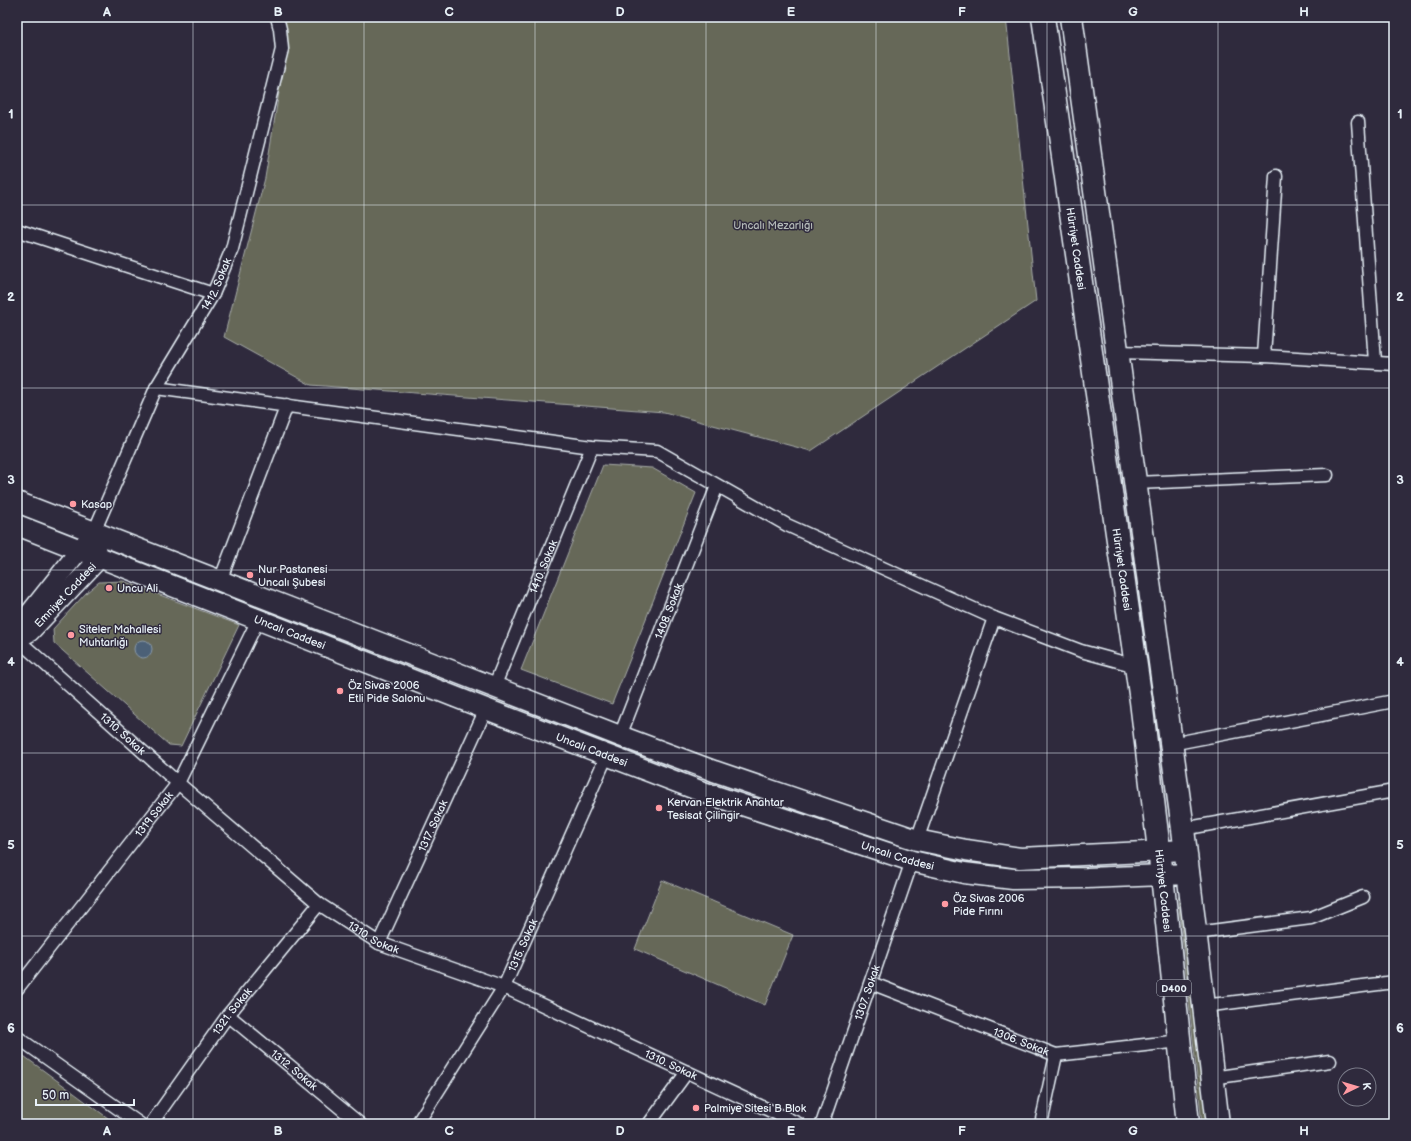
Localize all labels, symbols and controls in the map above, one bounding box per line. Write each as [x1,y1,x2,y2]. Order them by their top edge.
text: A [102,4,111,20]
text: B [273,4,283,20]
text: C [444,4,454,20]
text: D [615,4,625,20]
text: E [787,4,796,20]
text: F [958,4,966,20]
text: G [1128,4,1138,20]
text: H [1299,4,1309,20]
text: 1 [8,106,14,122]
text: 1 [1397,106,1403,122]
street label: Hürriyet Caddesi [1063,207,1088,291]
park label: Uncalı Mezarlığı [733,219,813,232]
street label: 1412. Sokak [199,256,235,313]
text: 2 [7,289,15,305]
text: 2 [1396,289,1404,305]
text: 3 [7,472,15,488]
text: 3 [1396,472,1404,488]
place label: Kasap [81,498,112,511]
marker: Kasap [68,499,78,509]
street label: Hürriyet Caddesi [1109,527,1134,612]
street label: 1410. Sokak [527,538,561,595]
street label: Emniyet Caddesi [32,560,99,630]
place label: Nur Pastanesi Uncalı Şubesi [258,563,328,589]
marker: Nur Pastanesi Uncalı Şubesi [245,570,255,580]
street label: 1408. Sokak [652,581,686,641]
place label: Uncu Ali [117,582,158,595]
marker: Uncu Ali [104,583,114,593]
street label: Uncalı Caddesi [252,613,327,652]
place label: Siteler Mahallesi Muhtarlığı [79,623,161,649]
marker: Siteler Mahallesi Muhtarlığı [66,630,76,640]
text: 4 [7,654,15,670]
text: 4 [1396,654,1404,670]
place label: Öz Sivas 2006 Etli Pide Salonu [348,678,425,705]
marker: Öz Sivas 2006 Etli Pide Salonu [335,686,345,696]
street label: 1310. Sokak [97,710,148,758]
street label: Uncalı Caddesi [554,730,629,769]
street label: 1319 Sokak [132,789,176,840]
place label: Kervan Elektrik Anahtar Tesisat Çilingir [667,796,785,822]
street label: 1317. Sokak [416,797,451,854]
marker: Kervan Elektrik Anahtar Tesisat Çilingir [654,803,664,813]
text: 5 [7,837,15,853]
text: 5 [1396,837,1404,853]
street label: Uncalı Caddesi [859,839,935,873]
street label: Hürriyet Caddesi [1152,849,1174,933]
place label: Öz Sivas 2006 Pide Fırını [953,891,1025,918]
marker: Öz Sivas 2006 Pide Fırını [940,899,950,909]
street label: 1315. Sokak [506,917,541,974]
street label: 1310. Sokak [345,919,401,957]
street label: 1307. Sokak [852,963,883,1022]
road number: D400 [1157,980,1191,996]
street label: 1321. Sokak [210,985,255,1037]
text: 6 [7,1020,15,1036]
text: 6 [1396,1020,1404,1036]
street label: 1306. Sokak [991,1025,1051,1059]
street label: 1312. Sokak [268,1047,320,1094]
street label: 1310. Sokak [642,1047,700,1083]
north arrow [1337,1067,1377,1107]
scale bar [36,1081,134,1107]
text: K [1360,1082,1373,1091]
text: 50 m [42,1088,69,1103]
place label: Palmiye Sitesi B Blok [704,1102,807,1115]
marker: Palmiye Sitesi B Blok [691,1103,701,1113]
text: A [102,1123,111,1139]
text: B [273,1123,283,1139]
text: C [444,1123,454,1139]
text: D [615,1123,625,1139]
text: E [787,1123,796,1139]
text: F [958,1123,966,1139]
text: G [1128,1123,1138,1139]
text: H [1299,1123,1309,1139]

